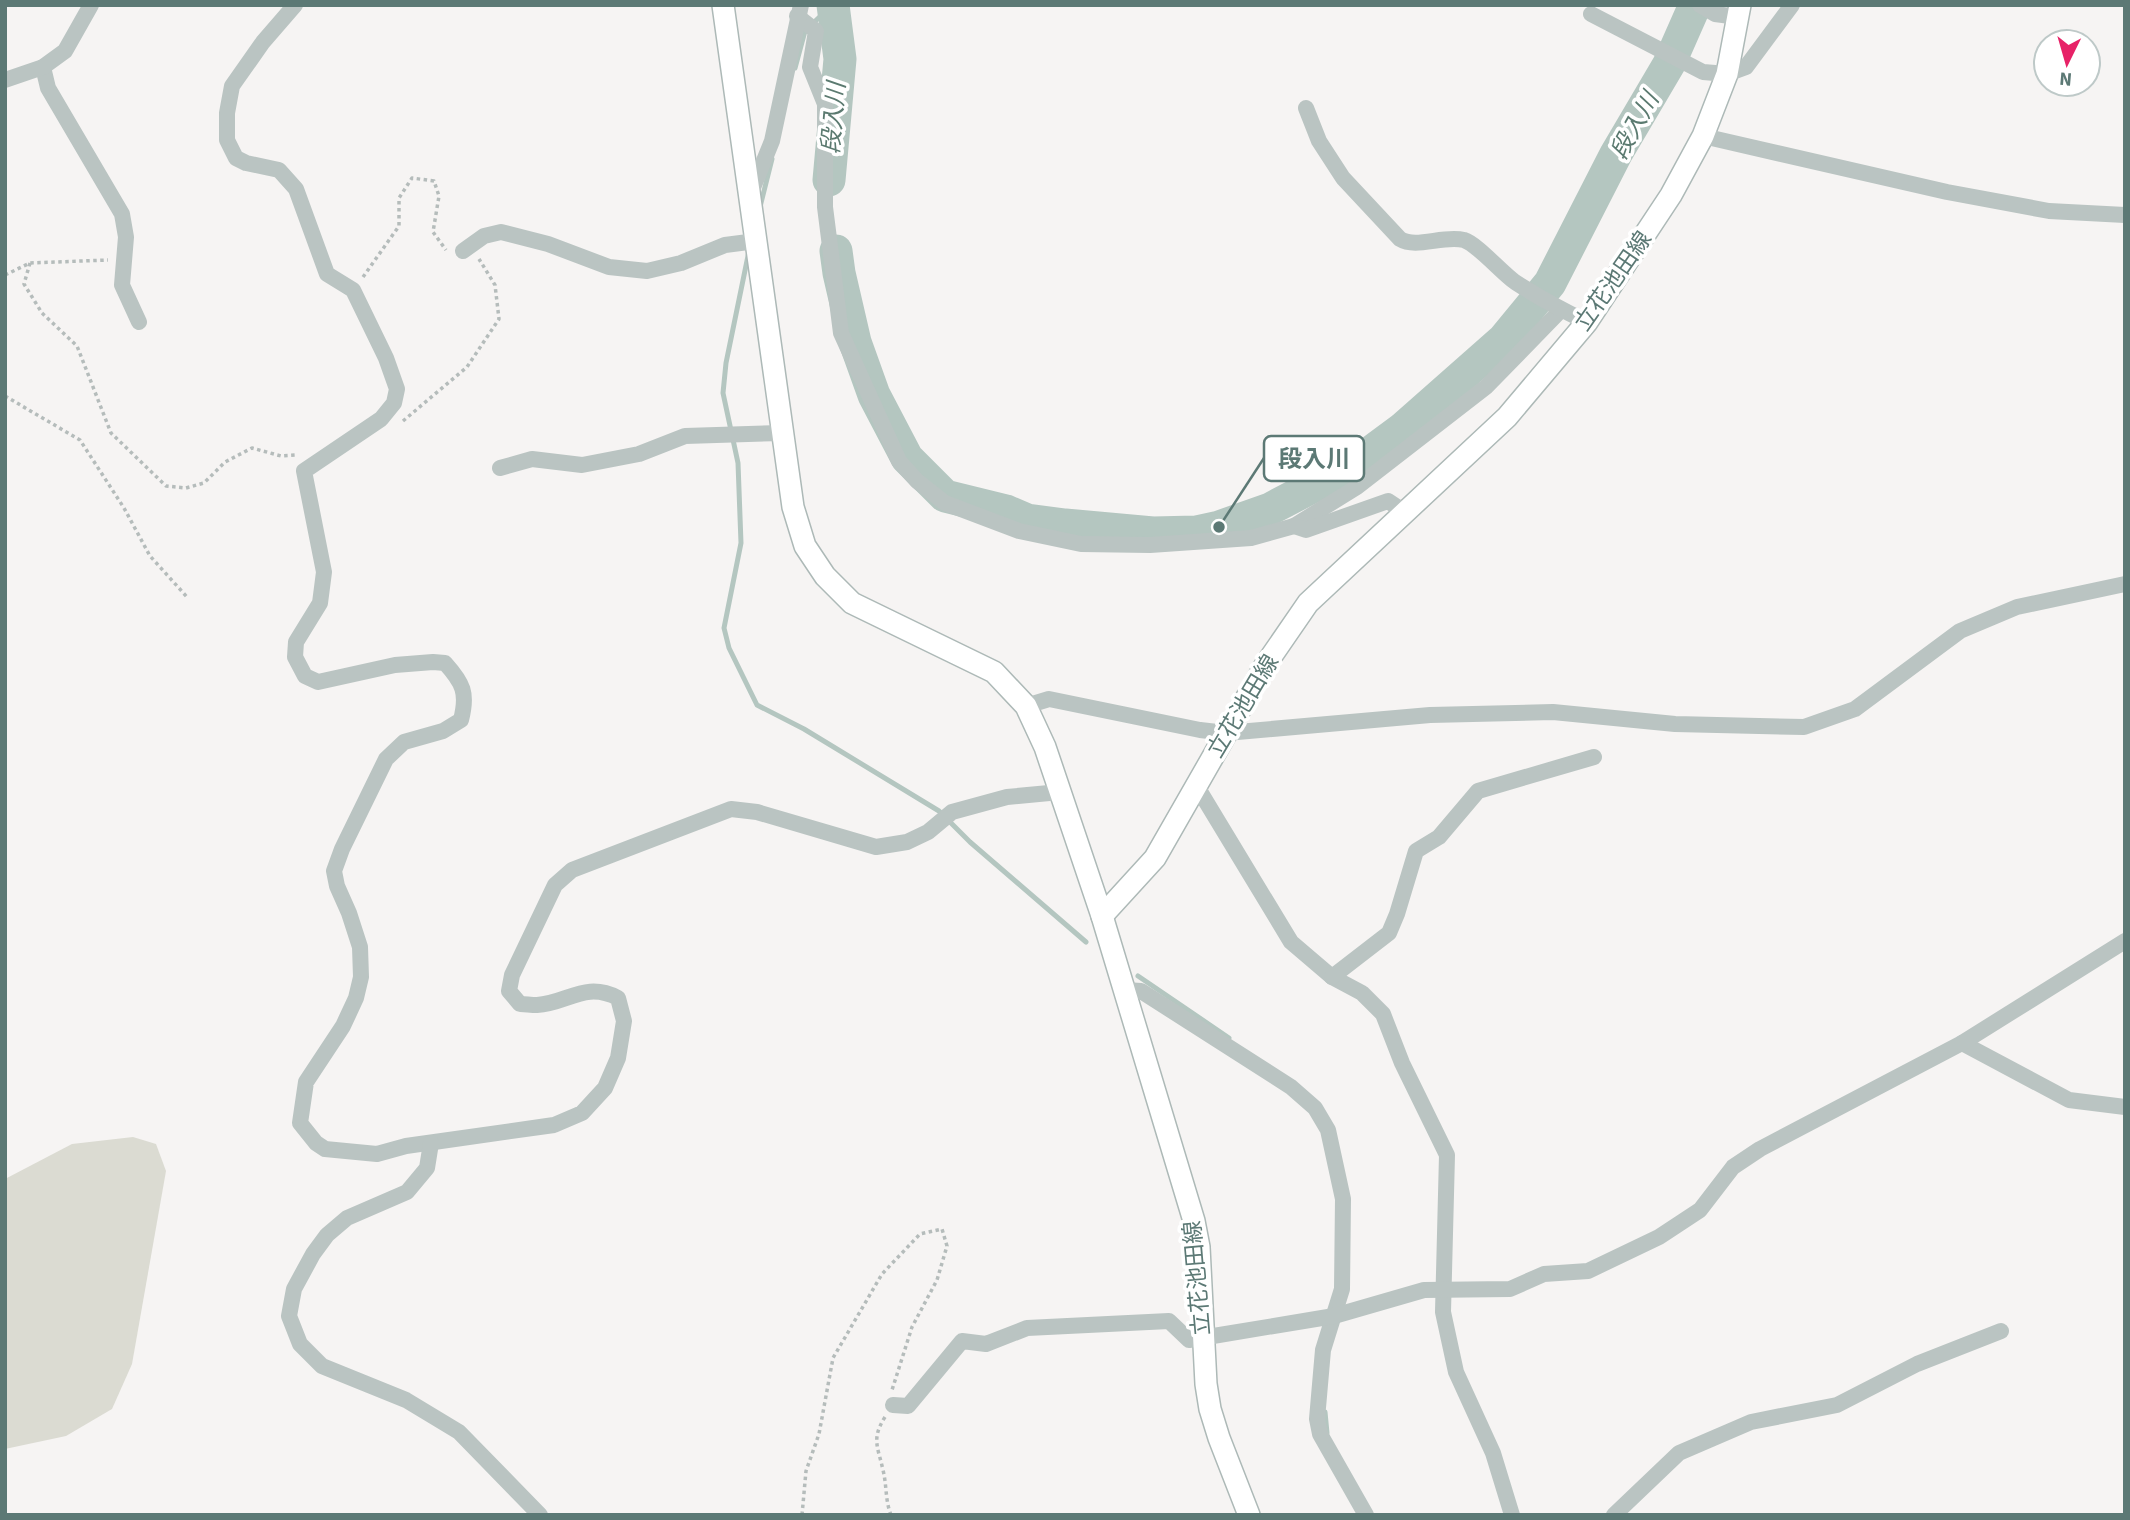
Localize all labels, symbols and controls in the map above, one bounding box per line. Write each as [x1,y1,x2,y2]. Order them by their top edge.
north arrow [2032,28,2102,98]
text: N [2058,64,2073,92]
water label: 段入川 [813,78,855,155]
water label: 段入川 [1602,83,1669,166]
street label: 立花池田線 [1567,224,1659,338]
callout: 段入川 [1264,436,1364,481]
text: 段入川 [1278,442,1350,477]
street label: 立花池田線 [1199,648,1287,764]
street label: 立花池田線 [1176,1219,1218,1337]

